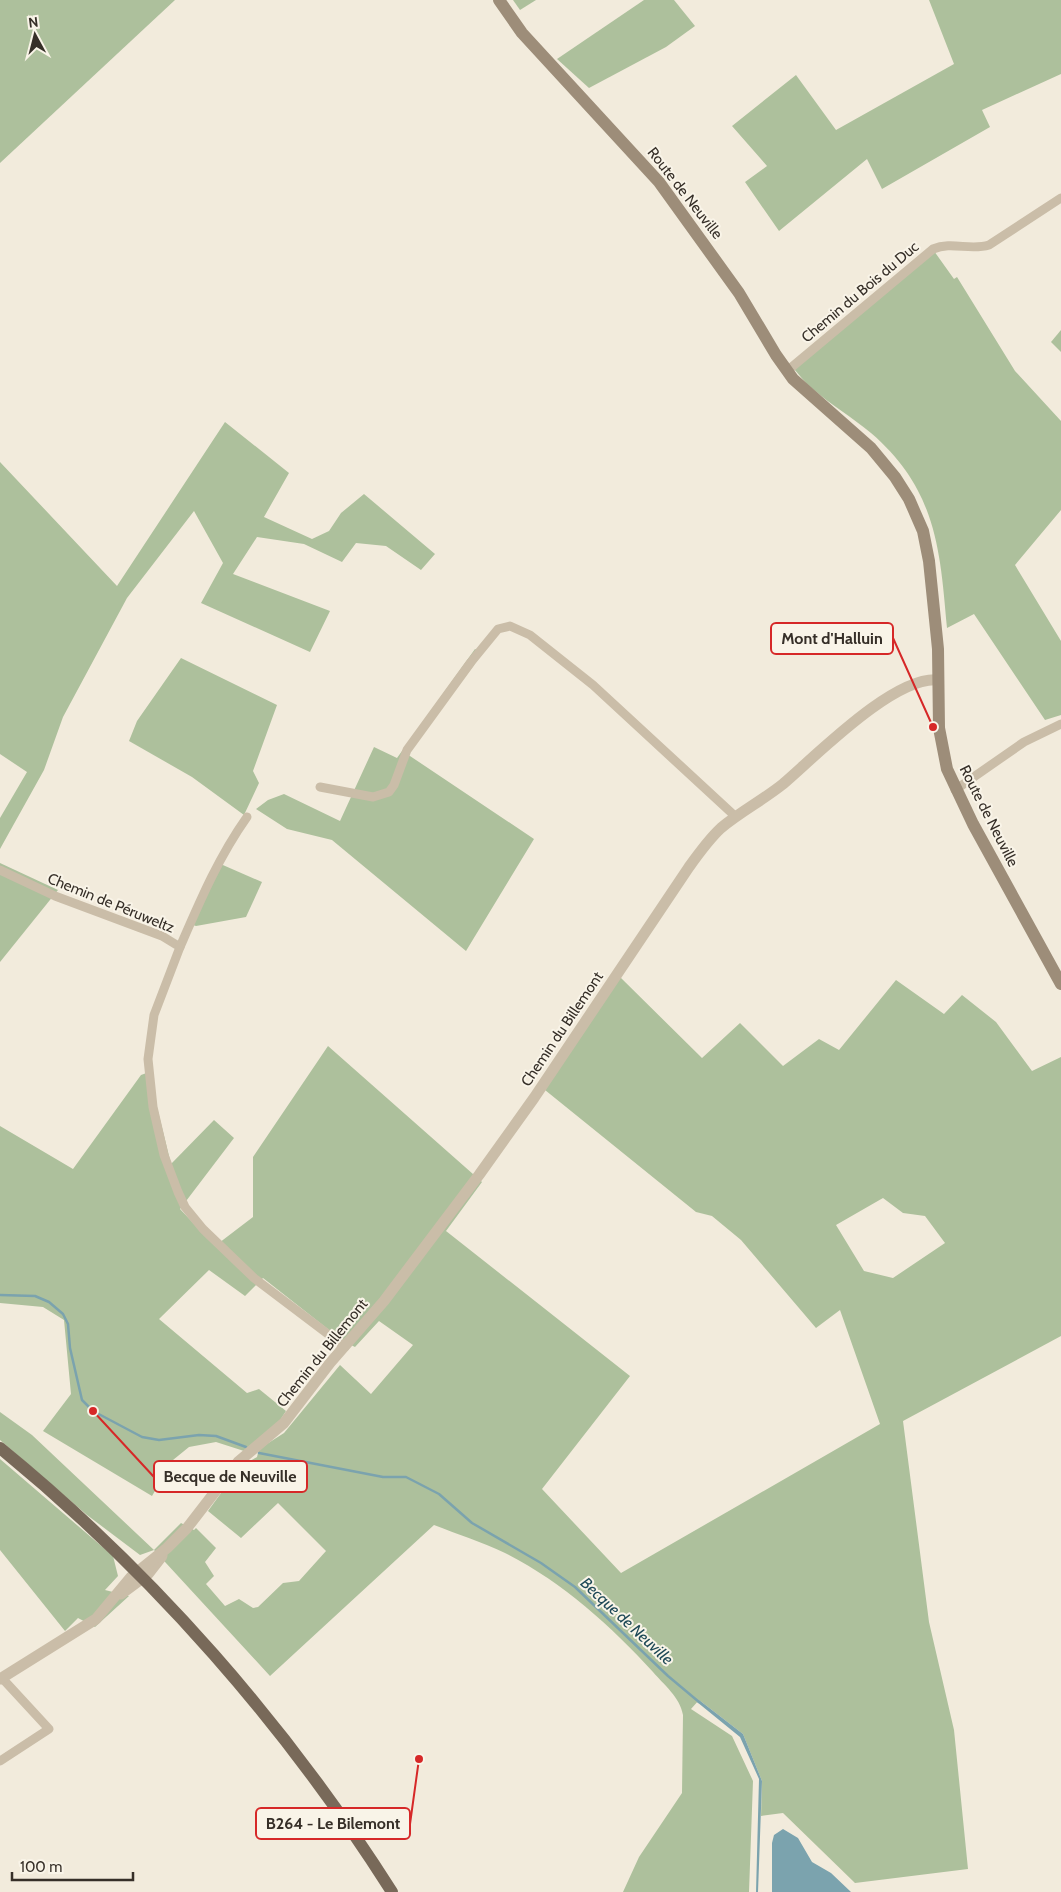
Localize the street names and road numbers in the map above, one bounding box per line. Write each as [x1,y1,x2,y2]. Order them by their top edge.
street label: Route de Neuville [644,144,727,243]
street label: Chemin du Bois du Duc [798,238,923,346]
street label: Route de Neuville [956,762,1022,870]
street label: Chemin de Péruweltz [45,869,177,937]
street label: Chemin du Billemont [517,968,607,1090]
street label: Chemin du Billemont [273,1295,371,1411]

